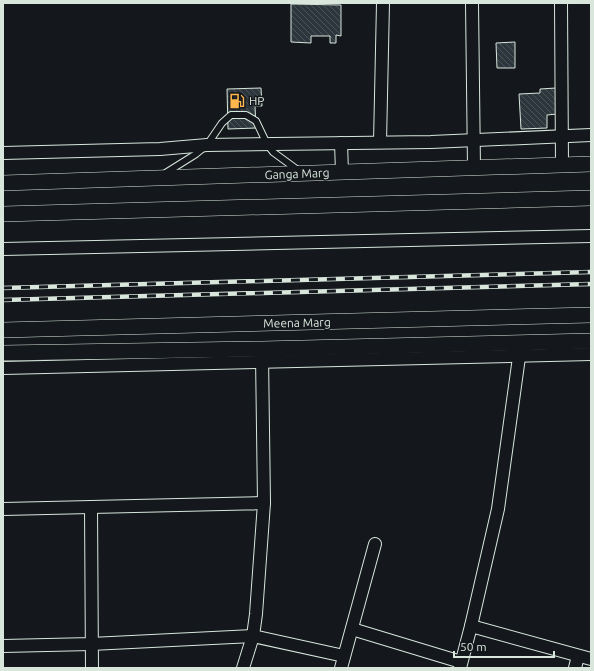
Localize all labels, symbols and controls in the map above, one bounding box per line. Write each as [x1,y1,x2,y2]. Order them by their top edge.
fuel station icon: HP [228,92,246,110]
place label: HP [249,94,265,107]
street label: Ganga Marg [264,166,330,181]
street label: Meena Marg [263,315,331,330]
scale bar [454,633,554,659]
text: 50 m [460,640,487,653]

